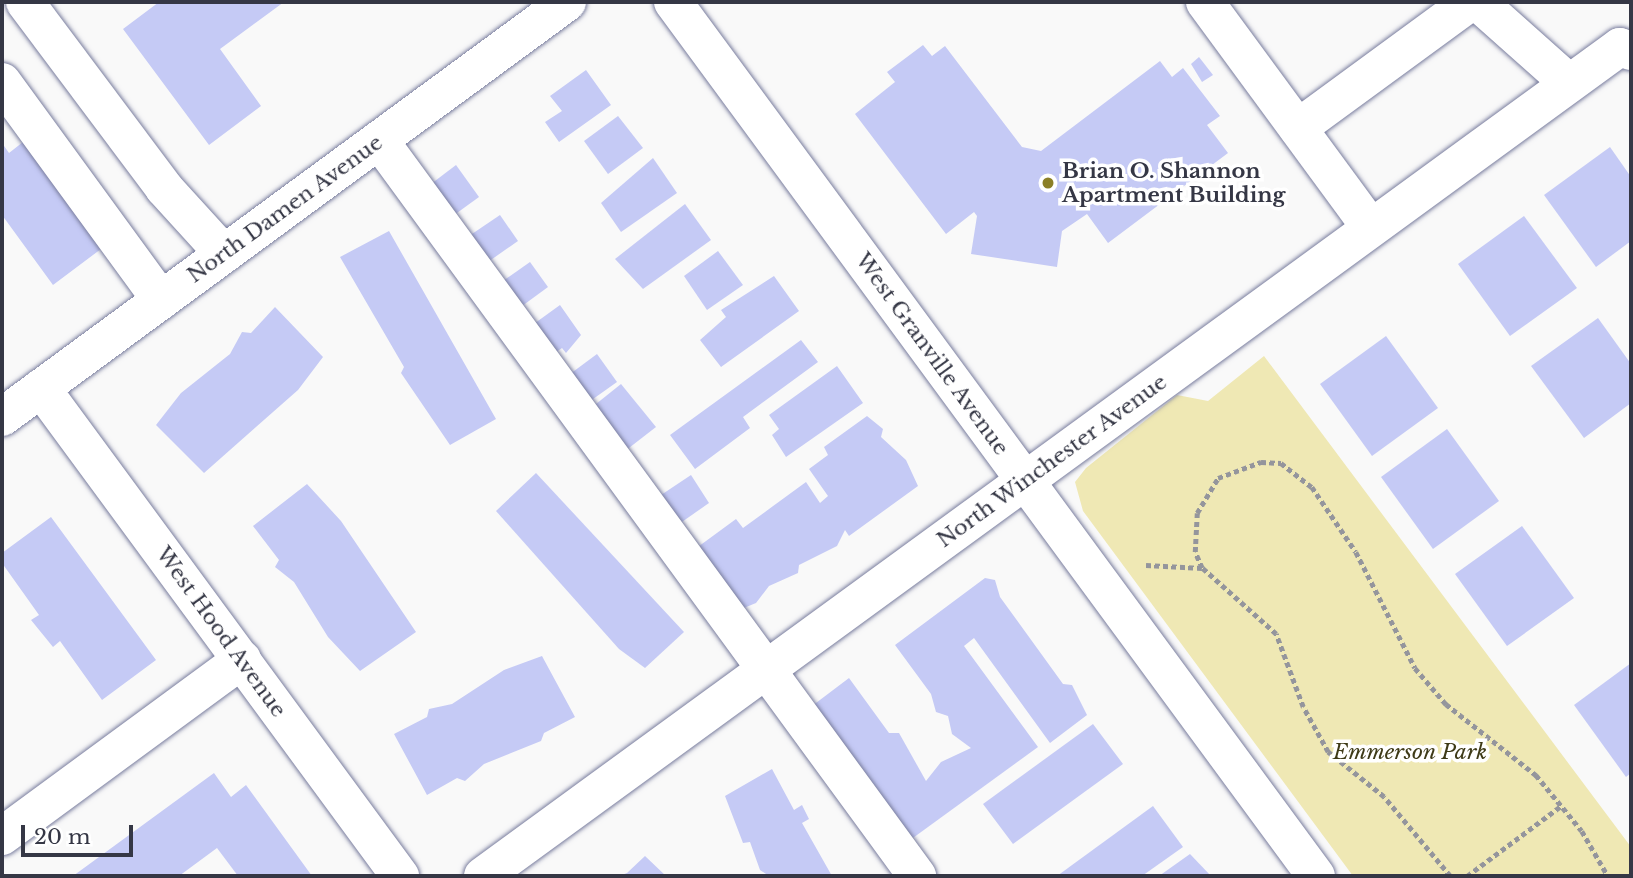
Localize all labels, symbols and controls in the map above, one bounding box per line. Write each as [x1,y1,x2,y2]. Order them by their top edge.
street label: North Damen Avenue [182,130,388,288]
place label: Brian O. Shannon Apartment Building [1062,158,1285,208]
marker: Brian O. Shannon Apartment Building [1040,175,1056,191]
street label: West Granville Avenue [850,248,1014,460]
street label: North Winchester Avenue [931,369,1173,553]
street label: West Hood Avenue [151,542,291,722]
park label: Emmerson Park [1333,739,1487,765]
scale bar [24,812,136,856]
text: 20 m [34,824,91,850]

